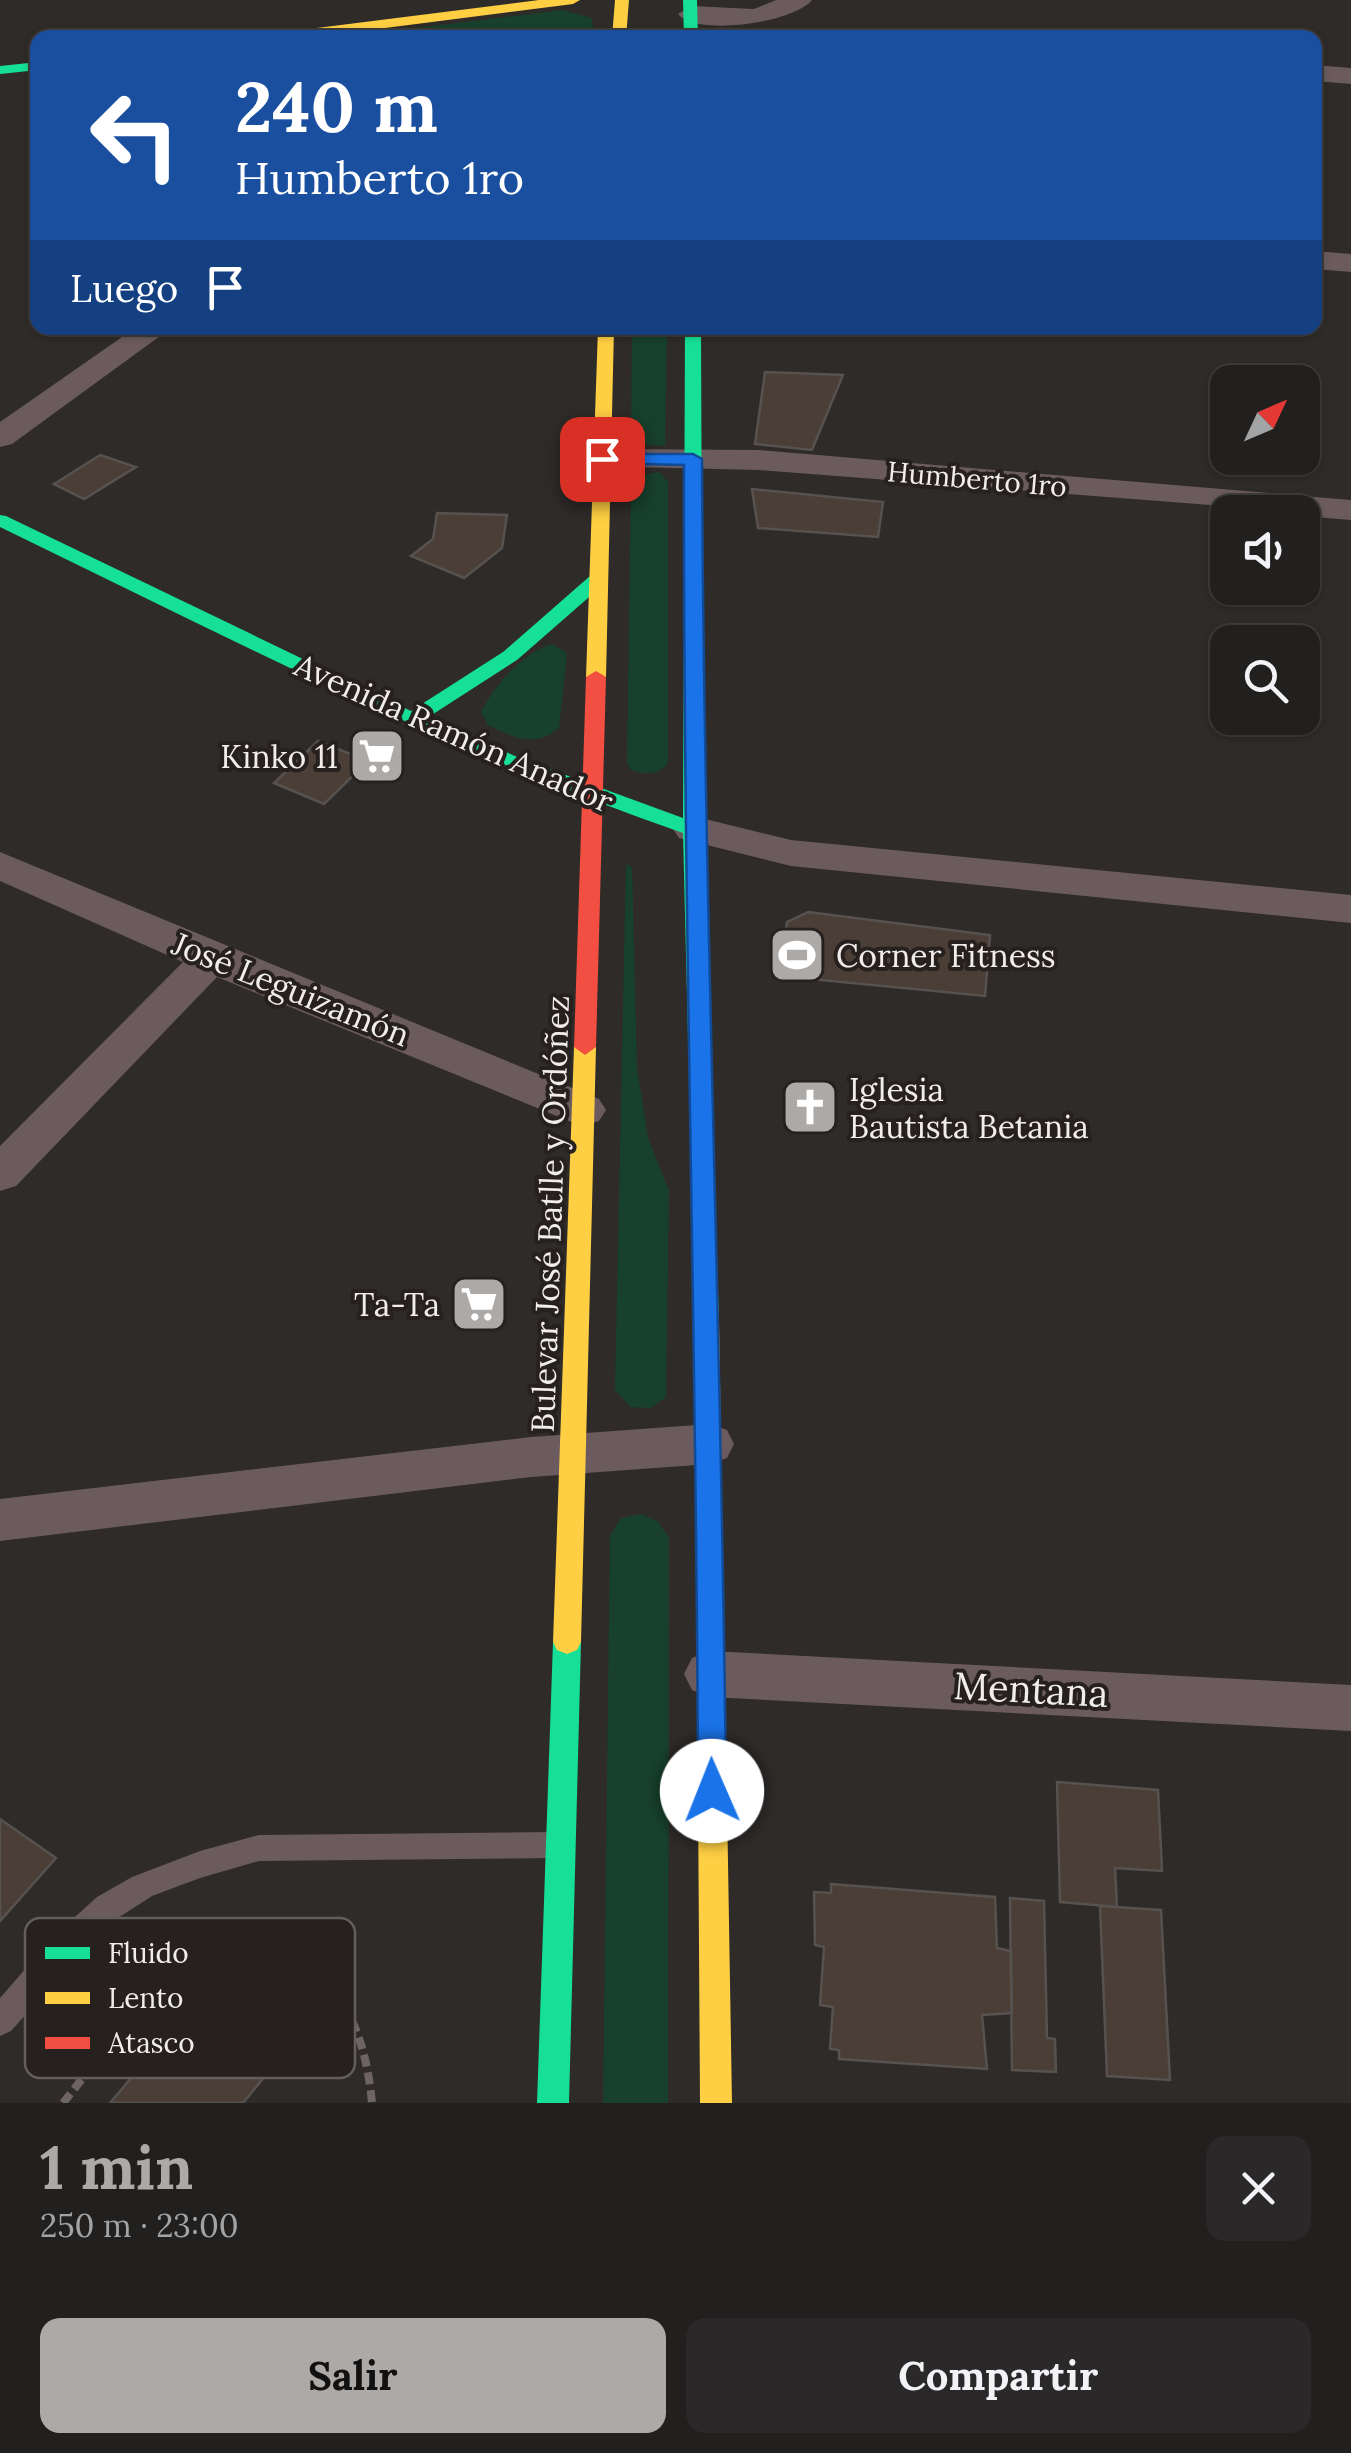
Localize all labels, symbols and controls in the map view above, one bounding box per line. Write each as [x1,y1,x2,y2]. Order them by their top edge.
text: 240 m [235,62,438,151]
icon: left [70,70,200,200]
text: Humberto 1ro [235,149,524,206]
icon: arrive [198,260,253,315]
text: Luego [70,264,178,312]
north arrow [1210,365,1320,475]
map controls [1210,365,1320,735]
pin [560,417,645,502]
icon: arrive [575,432,630,487]
street label: Humberto 1ro [886,453,1068,505]
button: sound [1210,495,1320,605]
button: search [1210,625,1320,735]
street label: Avenida Ramón Anador [287,644,620,822]
supermarket icon: Kinko 11 [347,726,407,786]
place label: Kinko 11 [220,736,338,777]
street label: José Leguizamón [165,922,416,1055]
sports icon: Corner Fitness [767,925,827,985]
place label: Corner Fitness [836,935,1056,976]
street label: Bulevar José Batlle y Ordóñez [522,995,578,1433]
place label: Iglesia Bautista Betania [849,1069,1089,1147]
church icon: Iglesia Bautista Betania [780,1077,840,1137]
supermarket icon: Ta-Ta [449,1274,509,1334]
place label: Ta-Ta [354,1284,440,1325]
street label: Mentana [952,1661,1110,1717]
position arrow [660,1739,764,1843]
legend [25,1918,355,2078]
text: Fluido [108,1935,189,1971]
text: Lento [108,1980,183,2016]
text: Atasco [107,2025,195,2061]
text: 1 min [40,2129,193,2205]
button: close [1206,2136,1311,2241]
text: 250 m · 23:00 [40,2205,239,2246]
button: Salir [40,2318,666,2433]
button: Compartir [686,2318,1311,2433]

